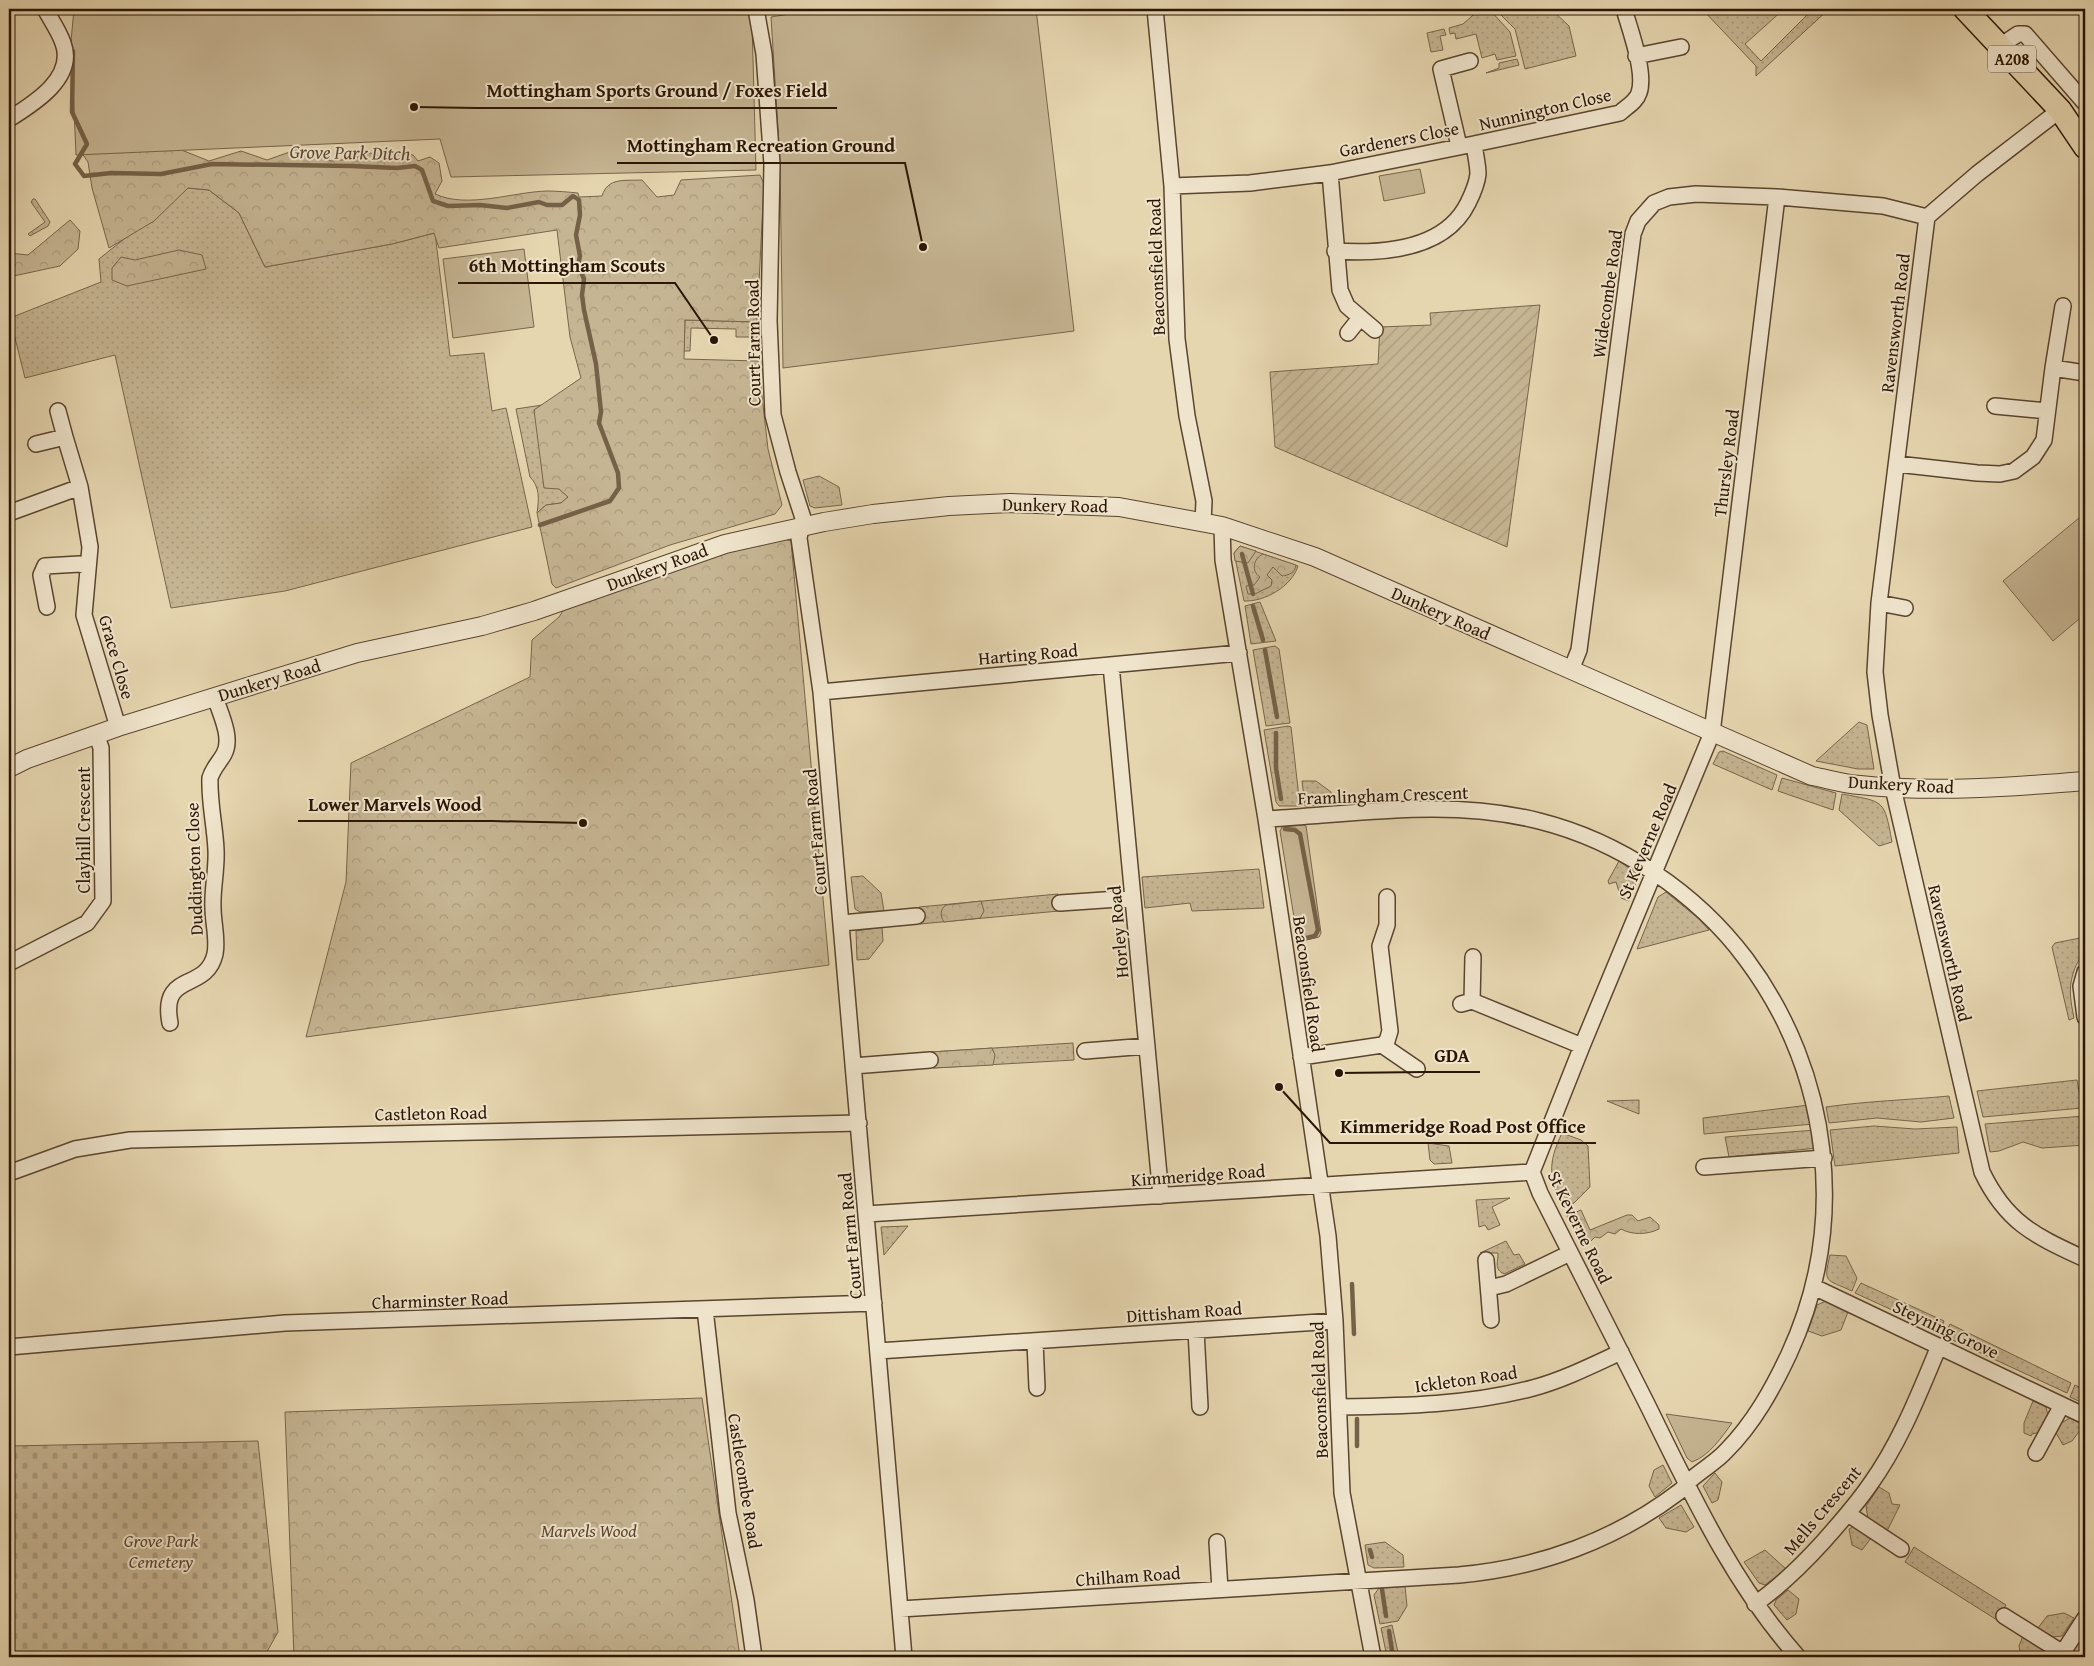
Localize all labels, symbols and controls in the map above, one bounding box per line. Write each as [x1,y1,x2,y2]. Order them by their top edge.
road number: A208 [1988,46,2036,72]
callout: Mottingham Sports Ground / Foxes Field [476,74,837,108]
text: Mottingham Sports Ground / Foxes Field [486,76,828,104]
street label: Nunnington Close [1476,81,1614,137]
street label: Gardeners Close [1337,114,1461,164]
callout: Mottingham Recreation Ground [617,129,905,163]
text: Mottingham Recreation Ground [627,131,895,159]
water label: Grove Park Ditch [289,137,411,167]
street label: Beaconsfield Road [1140,198,1172,336]
street label: Widecombe Road [1585,228,1629,360]
callout: 6th Mottingham Scouts [458,249,675,283]
text: 6th Mottingham Scouts [469,251,665,279]
street label: Ravensworth Road [1873,251,1917,394]
street label: Court Farm Road [738,279,768,407]
street label: Thursley Road [1706,407,1746,519]
street label: Dunkery Road [1002,491,1109,519]
street label: Dunkery Road [603,536,712,598]
street label: Dunkery Road [1387,579,1495,647]
street label: Grace Close [92,612,142,702]
street label: Harting Road [977,636,1079,672]
street label: Dunkery Road [214,651,324,708]
street label: Clayhill Crescent [70,766,97,893]
street label: Court Farm Road [796,767,834,896]
street label: Dunkery Road [1847,768,1955,800]
street label: Framlingham Crescent [1297,779,1470,811]
street label: St Keverne Road [1611,779,1684,903]
callout: Lower Marvels Wood [298,787,492,821]
text: Lower Marvels Wood [308,790,482,818]
street label: Duddington Close [178,802,210,936]
street label: Ravensworth Road [1921,882,1979,1025]
street label: Horley Road [1100,884,1135,979]
street label: Beaconsfield Road [1286,914,1332,1054]
callout: GDA [1425,1038,1480,1072]
text: GDA [1434,1041,1470,1069]
street label: Castleton Road [374,1099,488,1127]
callout: Kimmeridge Road Post Office [1330,1109,1596,1143]
text: Kimmeridge Road Post Office [1340,1112,1586,1140]
street label: Kimmeridge Road [1130,1157,1267,1193]
street label: St Keverne Road [1541,1166,1619,1288]
street label: Court Farm Road [831,1171,869,1300]
street label: Charminster Road [371,1284,509,1316]
street label: Steyning Grove [1888,1293,2004,1365]
street label: Dittisham Road [1125,1294,1243,1330]
street label: Beaconsfield Road [1303,1321,1335,1459]
street label: Ickleton Road [1413,1358,1519,1400]
street label: Castlecombe Road [721,1411,769,1551]
street label: Mells Crescent [1776,1459,1868,1561]
park label: Marvels Wood [541,1517,637,1544]
park label: Grove Park Cemetery [124,1527,199,1575]
street label: Chilham Road [1075,1559,1182,1593]

